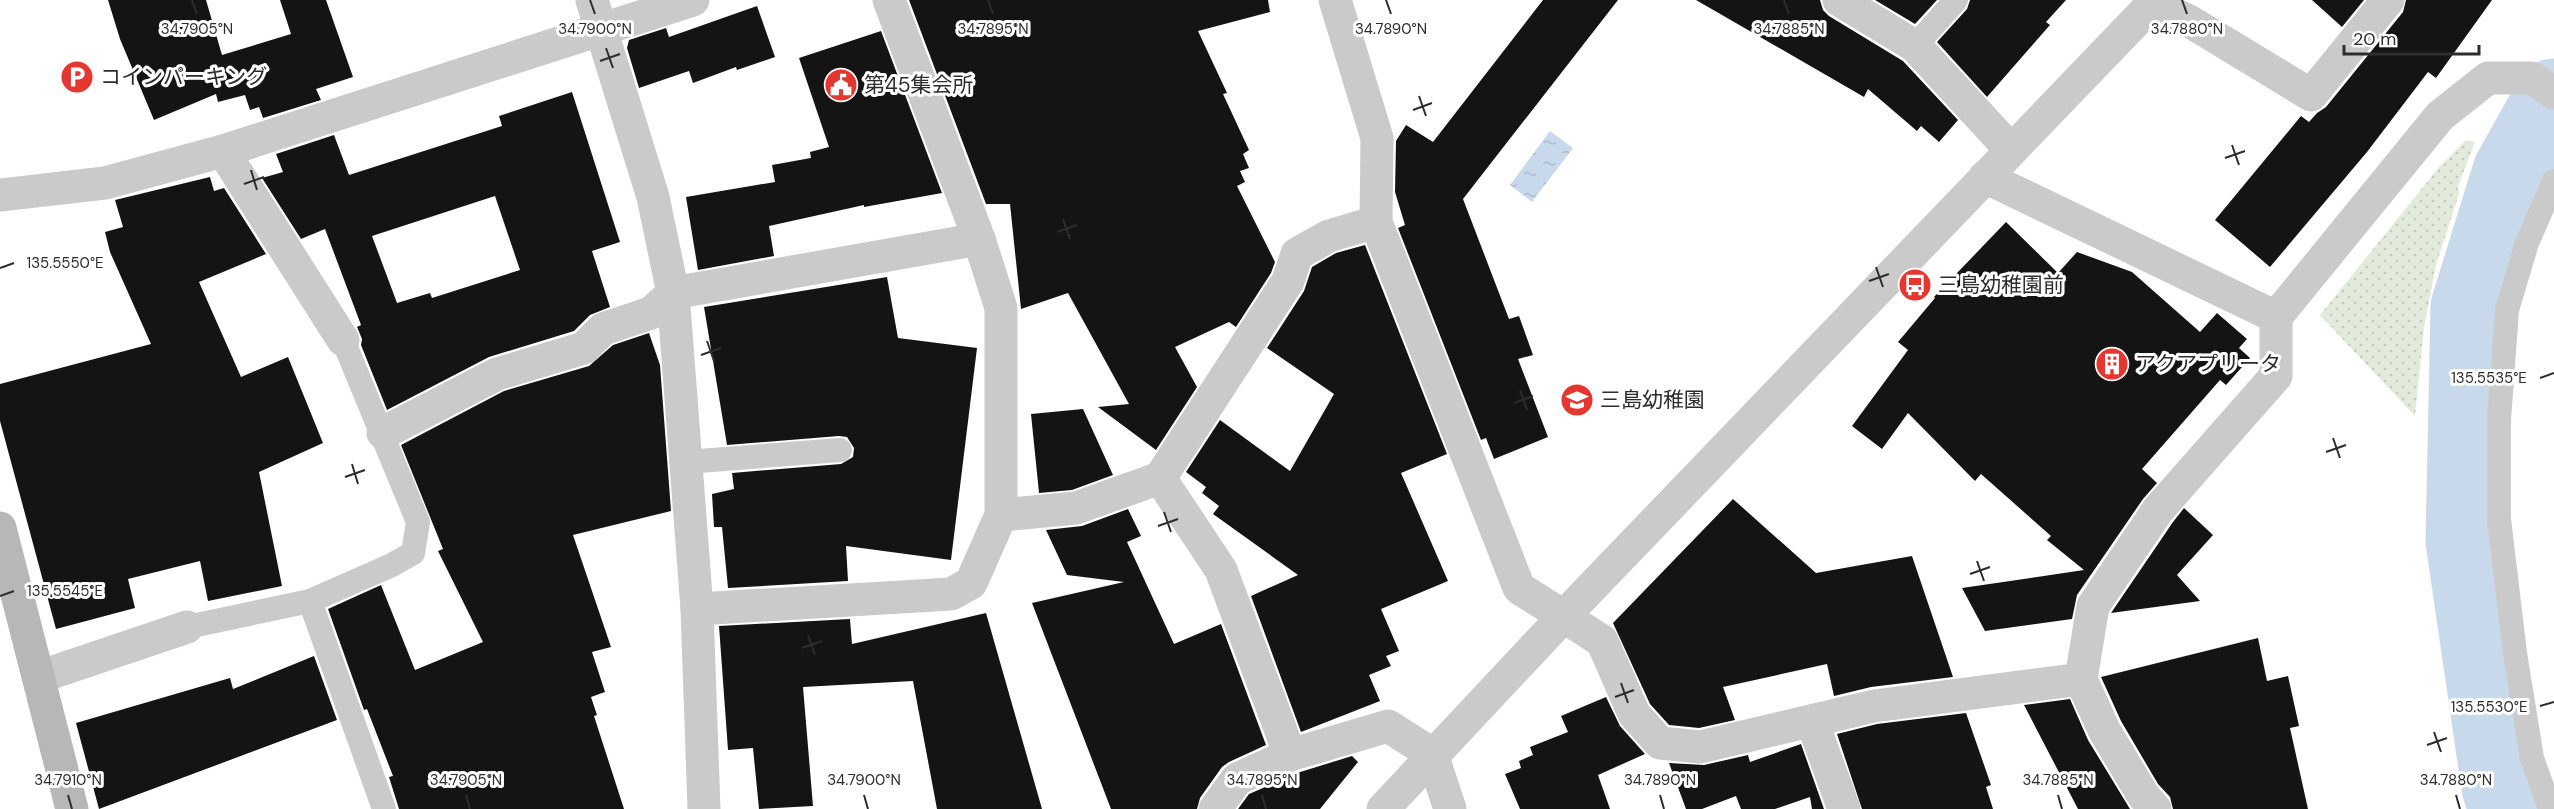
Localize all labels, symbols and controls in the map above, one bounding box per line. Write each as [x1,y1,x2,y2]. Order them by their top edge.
scale bar [2344,18,2479,56]
text: 34.7905°N [161,19,233,39]
text: 34.7900°N [558,19,632,39]
text: 34.7895°N [957,19,1029,39]
text: 34.7890°N [1355,19,1427,39]
text: 34.7885°N [1753,19,1825,39]
text: 34.7880°N [2151,19,2223,39]
text: 20 m [2353,27,2396,51]
parking icon: コインパーキング [59,59,95,95]
place label: コインパーキング [100,63,267,91]
public building icon: 第45集会所 [823,67,859,103]
place label: 第45集会所 [864,71,974,99]
text: 135.5550°E [27,253,104,273]
bus stop icon: 三島幼稚園前 [1897,267,1933,303]
place label: 三島幼稚園前 [1938,271,2064,299]
building icon: アクアプリータ [2094,346,2130,382]
place label: アクアプリータ [2135,350,2281,378]
text: 135.5535°E [2451,368,2527,388]
school or university icon: 三島幼稚園 [1559,382,1595,418]
place label: 三島幼稚園 [1600,386,1705,414]
text: 135.5545°E [27,581,103,601]
text: 135.5530°E [2451,697,2527,717]
text: 34.7910°N [34,770,102,790]
text: 34.7905°N [430,770,502,790]
text: 34.7900°N [827,770,901,790]
text: 34.7895°N [1226,770,1298,790]
text: 34.7890°N [1624,770,1696,790]
text: 34.7885°N [2022,770,2094,790]
text: 34.7880°N [2420,770,2492,790]

